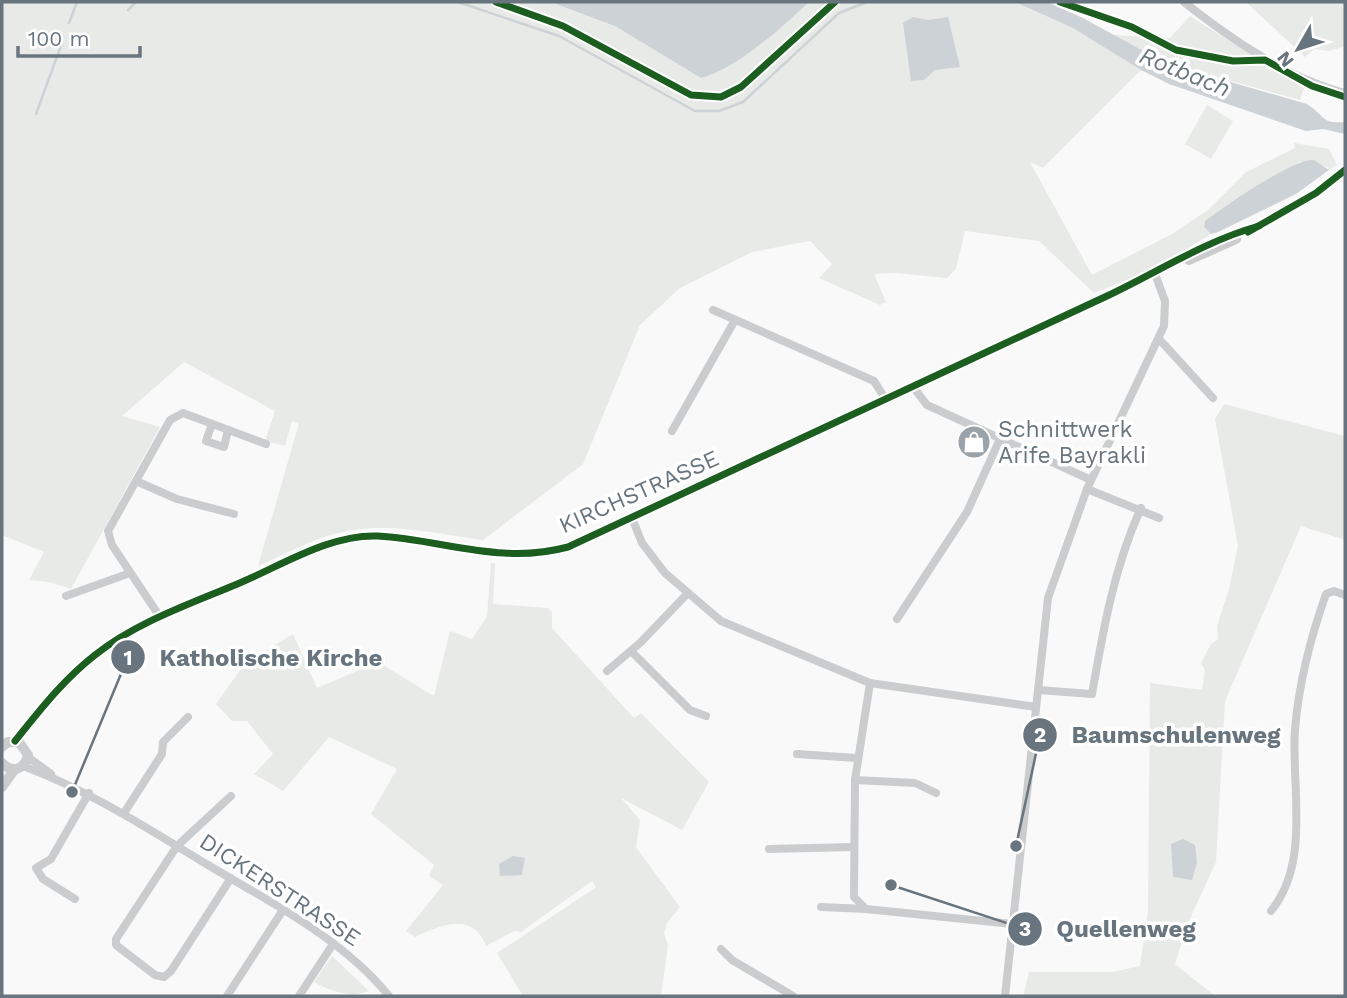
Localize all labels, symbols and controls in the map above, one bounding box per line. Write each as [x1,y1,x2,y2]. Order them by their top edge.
scale bar [18,14,140,58]
north arrow [1263,14,1333,84]
text: 100 m [28,26,90,51]
water label: Rotbach [1136,41,1234,103]
text: N [1272,47,1299,72]
place label: Schnittwerk Arife Bayrakli [998,416,1146,469]
shop icon: Schnittwerk Arife Bayrakli [955,423,993,461]
street label: KIRCHSTRASSE [555,445,723,539]
callout: Katholische Kirche [110,635,396,680]
text: Katholische Kirche [160,644,383,672]
text: 1 [123,645,133,670]
callout: Baumschulenweg [1023,712,1295,757]
text: Baumschulenweg [1072,721,1281,749]
text: 2 [1034,722,1046,747]
street label: DICKERSTRASSE [194,828,366,952]
callout: Quellenweg [1008,906,1210,951]
text: Quellenweg [1056,915,1196,943]
text: 3 [1019,916,1031,941]

